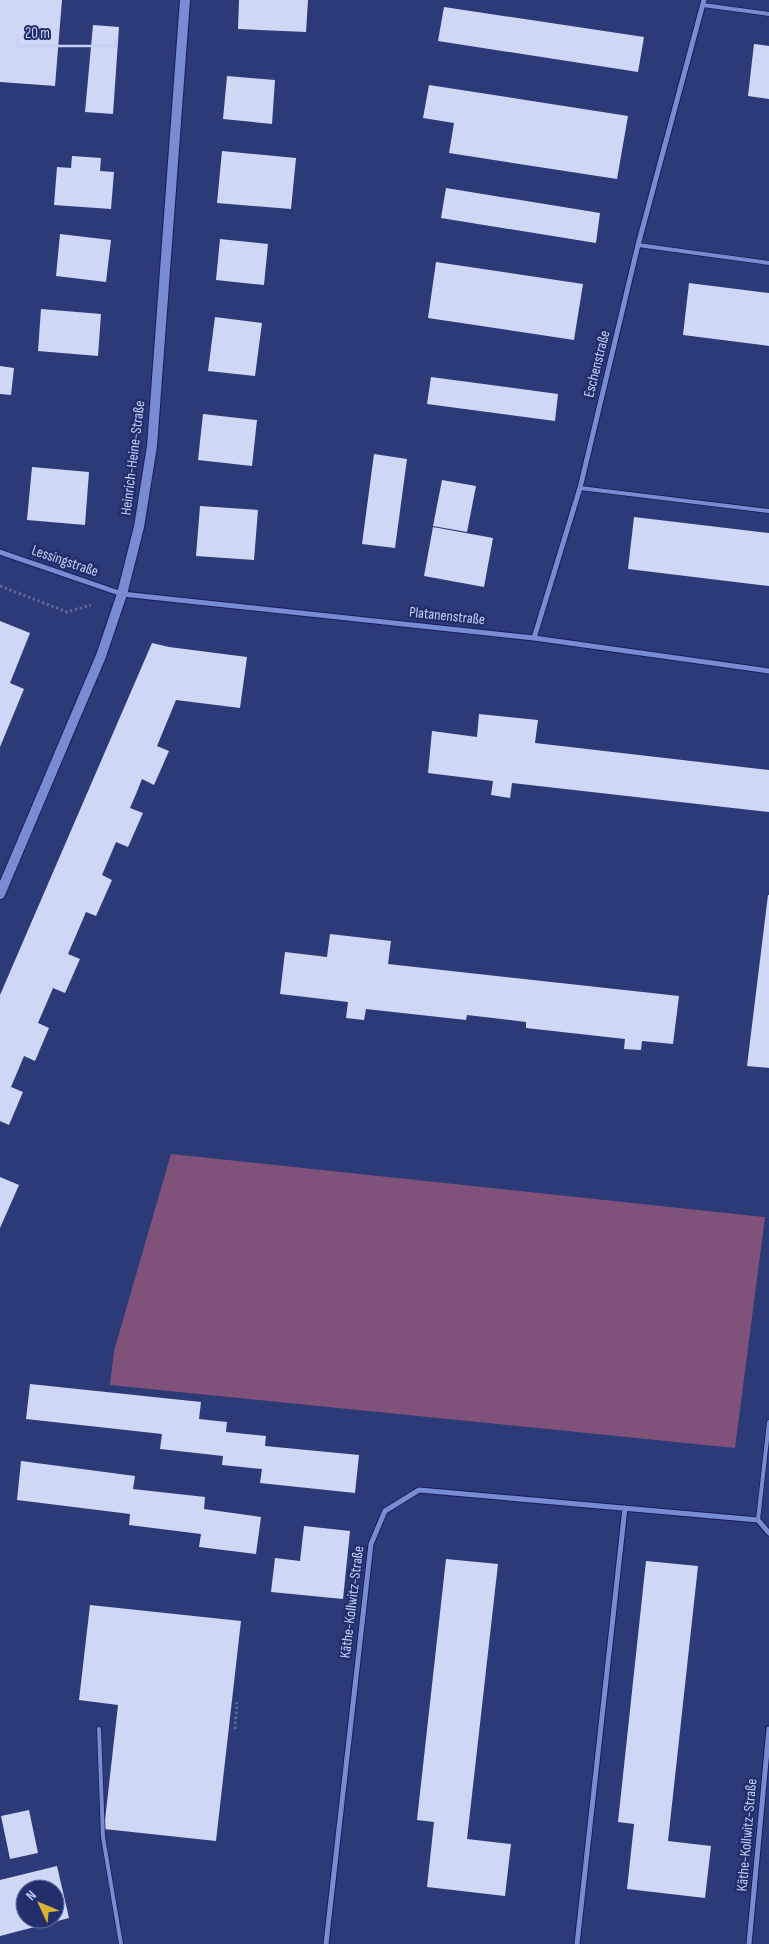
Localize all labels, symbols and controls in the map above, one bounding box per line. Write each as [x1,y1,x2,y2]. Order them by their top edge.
scale bar [18,15,115,47]
text: 20 m [25,24,50,43]
street label: Eschenstraße [579,328,615,400]
street label: Heinrich-Heine-Straße [117,400,149,516]
street label: Lessingstraße [29,541,101,581]
street label: Platanenstraße [408,603,486,629]
street label: Käthe-Kollwitz-Straße [336,1545,368,1659]
street label: Käthe-Kollwitz-Straße [733,1778,761,1892]
north arrow [15,1879,65,1929]
text: N [22,1887,40,1904]

